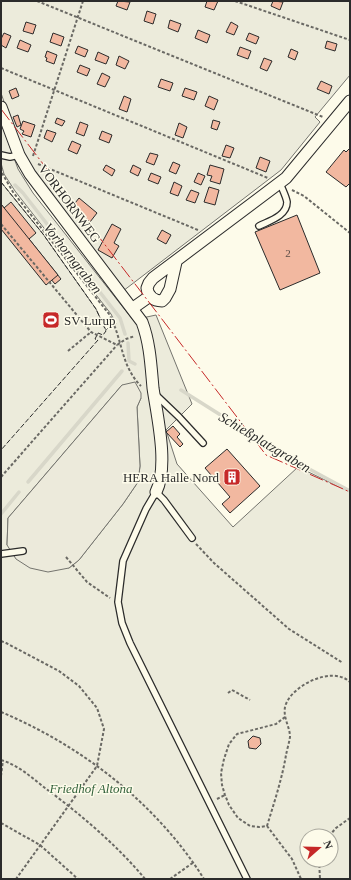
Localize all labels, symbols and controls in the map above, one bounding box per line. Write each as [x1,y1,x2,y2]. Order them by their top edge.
street label: VORHORNWEG [35,161,104,245]
water label: Vorhorngraben [40,220,105,297]
house number: 2 [285,247,291,259]
sports icon: SV Lurup [41,310,61,330]
place label: SV Lurup [64,313,115,328]
water label: Schießplatzgraben [216,409,313,476]
building icon: HERA Halle Nord [222,467,242,487]
place label: HERA Halle Nord [123,470,219,485]
park label: Friedhof Altona [48,781,133,796]
north arrow [299,828,339,868]
text: N [321,839,335,850]

